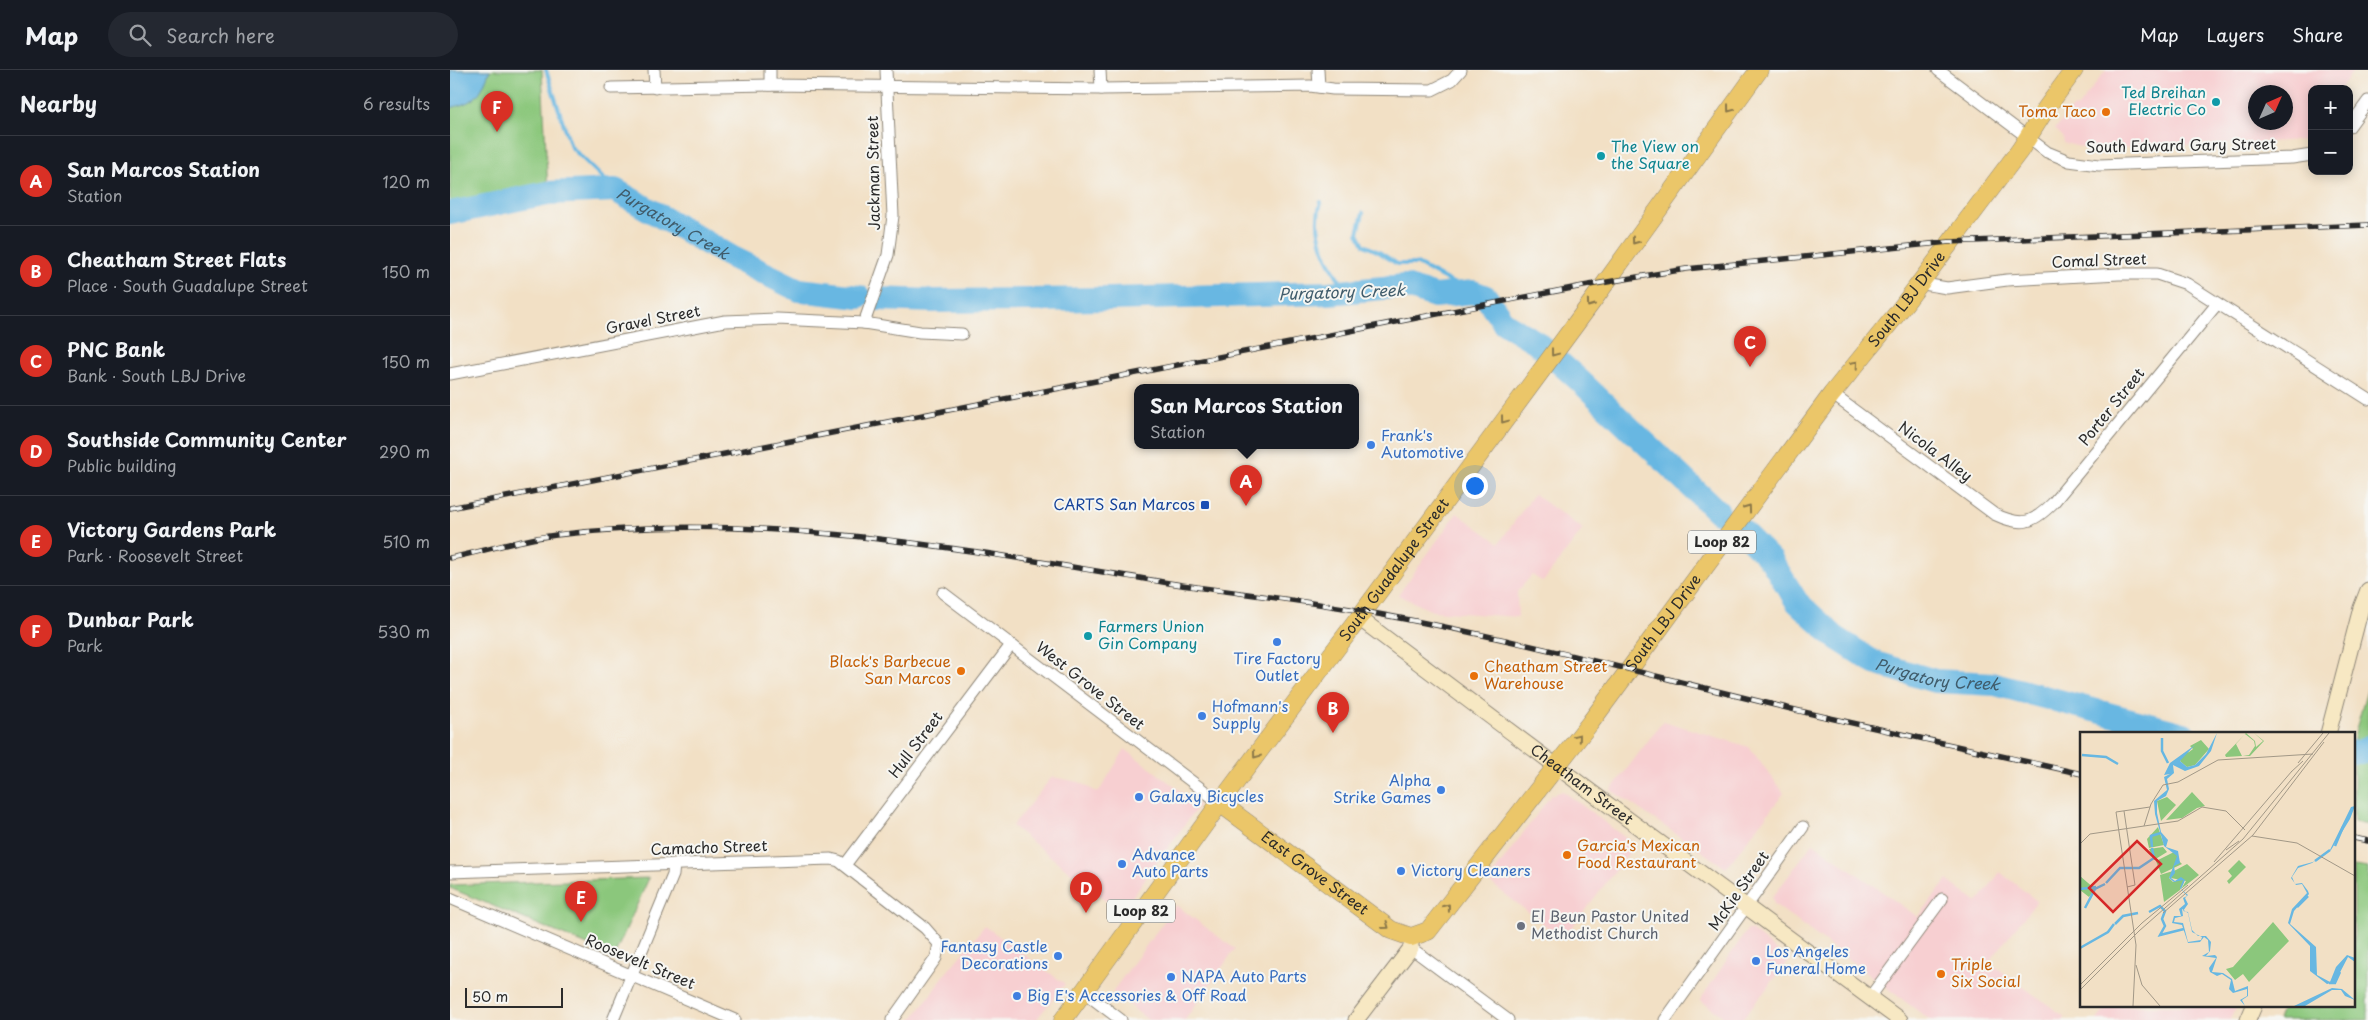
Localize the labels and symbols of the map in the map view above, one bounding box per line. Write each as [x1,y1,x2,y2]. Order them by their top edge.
place label: Ted Breihan Electric Co [2121,80,2206,120]
north arrow [2248,85,2293,130]
pin: F [481,91,513,132]
marker: Ted Breihan Electric Co [2210,96,2222,108]
place label: Toma Taco [2018,99,2096,122]
one-way arrow [1727,103,1736,113]
marker: Toma Taco [2100,106,2112,118]
street label: Jackman Street [860,115,885,231]
street label: South Edward Gary Street [2086,131,2276,158]
place label: The View on the Square [1611,134,1699,174]
marker: The View on the Square [1595,150,1607,162]
water label: Purgatory Creek [613,180,735,265]
one-way arrow [1631,235,1641,244]
street label: South LBJ Drive [1862,246,1950,351]
street label: Comal Street [2051,246,2147,273]
water label: Purgatory Creek [1278,277,1407,305]
street label: Gravel Street [604,298,702,339]
one-way arrow [1587,299,1596,308]
pin: C [1734,326,1766,367]
one-way arrow [1551,347,1560,357]
one-way arrow [1850,360,1859,369]
street label: Porter Street [2072,362,2149,450]
one-way arrow [1502,414,1510,423]
street label: Nicola Alley [1894,415,1978,486]
place label: Frank's Automotive [1381,423,1464,463]
marker: Frank's Automotive [1365,439,1377,451]
pin: A [1230,465,1262,506]
your location [1462,473,1488,499]
place label: CARTS San Marcos [1053,492,1195,515]
street label: South Guadalupe Street [1333,493,1454,645]
marker: CARTS San Marcos [1199,499,1211,511]
one-way arrow [1742,505,1750,514]
road number: Loop 82 [1688,531,1756,554]
street label: South LBJ Drive [1619,569,1706,675]
place label: Farmers Union Gin Company [1098,614,1204,654]
marker: Farmers Union Gin Company [1082,630,1094,642]
street label: West Grove Street [1032,635,1150,735]
marker: Tire Factory Outlet [1271,636,1283,648]
place label: Tire Factory Outlet [1233,646,1321,686]
place label: Black's Barbecue San Marcos [829,649,951,689]
water label: Purgatory Creek [1873,651,2004,696]
place label: Cheatham Street Warehouse [1484,654,1607,694]
marker: Black's Barbecue San Marcos [955,665,967,677]
marker: Cheatham Street Warehouse [1468,670,1480,682]
pin: B [1317,692,1349,733]
place label: Hofmann's Supply [1212,694,1288,734]
street label: Hull Street [882,706,947,782]
marker: Hofmann's Supply [1196,710,1208,722]
inset map [2080,732,2356,1008]
one-way arrow [1573,734,1581,743]
street label: Cheatham Street [1526,737,1639,830]
one-way arrow [1254,749,1262,758]
place label: Alpha Strike Games [1333,768,1432,808]
place label: Galaxy Bicycles [1149,784,1264,807]
marker: Alpha Strike Games [1435,784,1447,796]
marker: Galaxy Bicycles [1133,791,1145,803]
street label: East Grove Street [1257,825,1374,920]
street label: Camacho Street [650,833,768,860]
place label: Garcia's Mexican Food Restaurant [1577,833,1700,873]
place label: Advance Auto Parts [1132,842,1208,882]
street label: McKie Street [1702,846,1774,935]
marker: Garcia's Mexican Food Restaurant [1561,849,1573,861]
marker: Advance Auto Parts [1116,858,1128,870]
place label: Victory Cleaners [1411,858,1531,881]
marker: Victory Cleaners [1395,865,1407,877]
pin: D [1070,872,1102,913]
pin: E [565,881,597,922]
road number: Loop 82 [1107,899,1175,922]
one-way arrow [1442,904,1450,913]
place label: El Beun Pastor United Methodist Church [1531,904,1689,944]
one-way arrow [1380,920,1389,928]
marker: El Beun Pastor United Methodist Church [1515,920,1527,932]
street label: Roosevelt Street [582,927,699,994]
place label: Fantasy Castle Decorations [940,934,1048,974]
place label: Los Angeles Funeral Home [1766,939,1866,979]
marker: Fantasy Castle Decorations [1052,950,1064,962]
place label: Triple Six Social [1951,952,2021,992]
marker: Los Angeles Funeral Home [1750,955,1762,967]
place label: NAPA Auto Parts [1181,964,1307,987]
marker: Triple Six Social [1935,968,1947,980]
marker: NAPA Auto Parts [1165,971,1177,983]
place label: Big E's Accessories & Off Road [1027,983,1247,1006]
scale bar [465,985,562,1008]
marker: Big E's Accessories & Off Road [1011,990,1023,1002]

